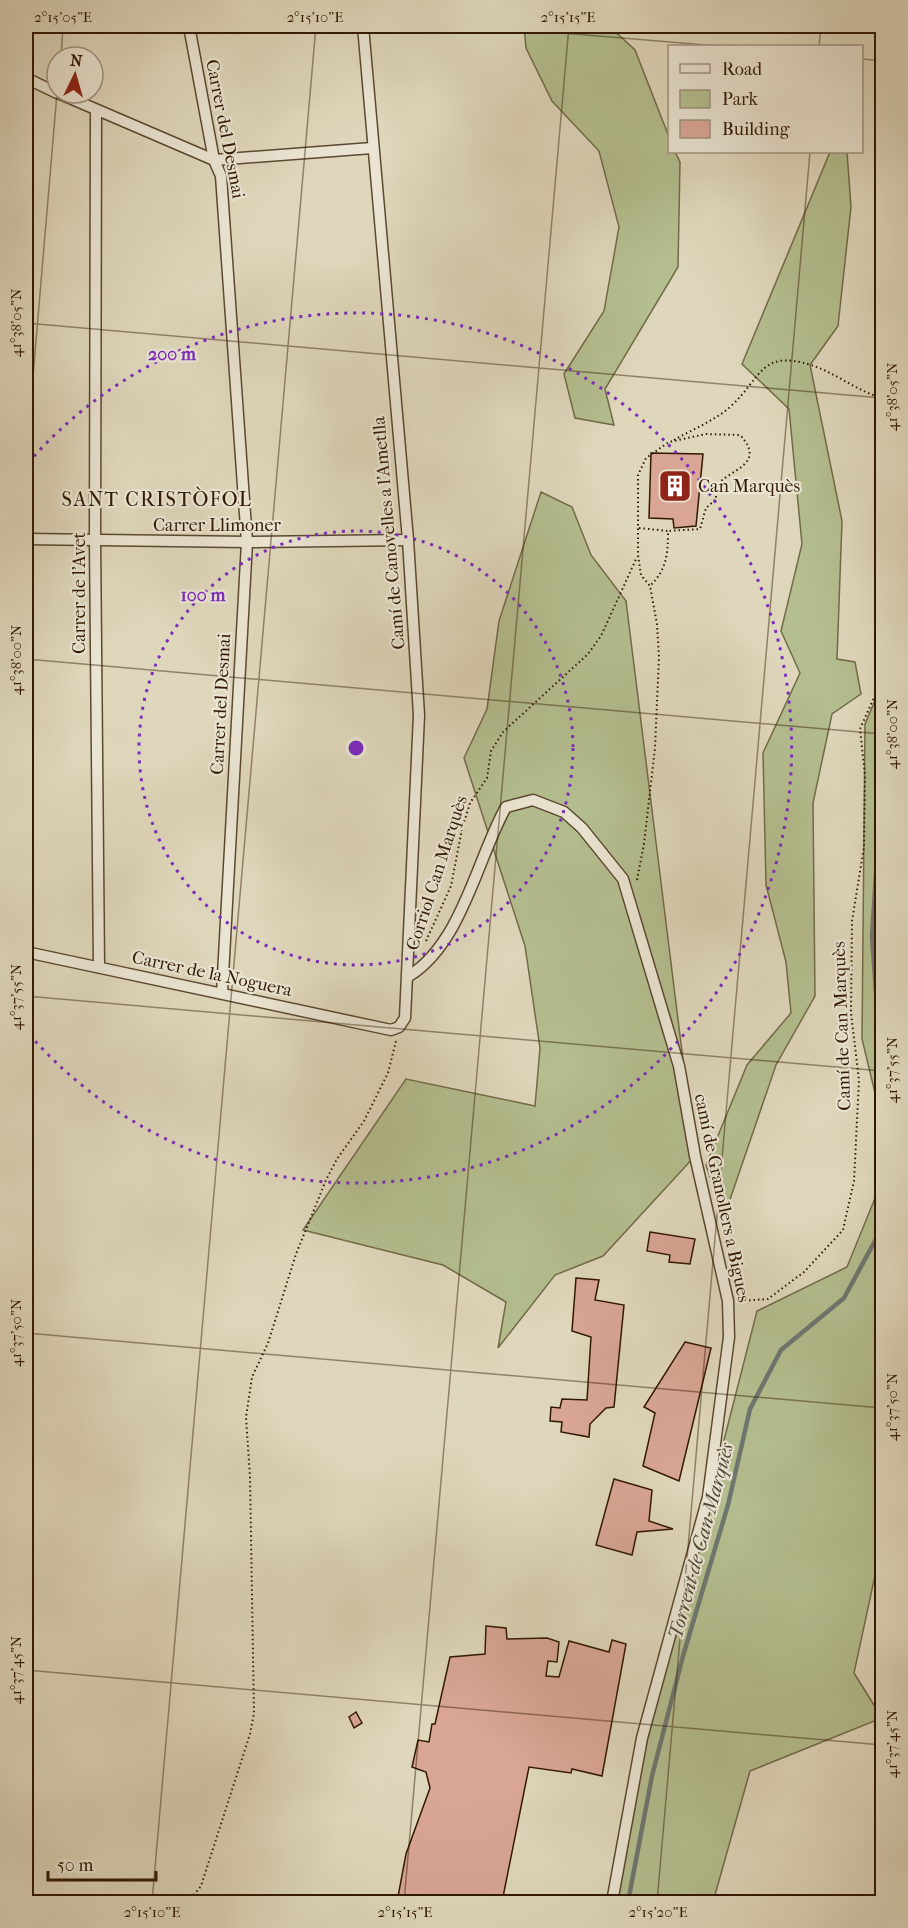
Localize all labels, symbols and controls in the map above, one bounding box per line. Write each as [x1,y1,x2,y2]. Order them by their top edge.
text: 2°15'05"E [34,8,92,26]
text: 2°15'10"E [287,8,343,26]
text: 2°15'15"E [541,8,595,26]
north arrow [45,45,105,105]
legend [668,45,863,153]
text: N [69,51,84,71]
street label: Carrer del Desmai [201,58,249,201]
text: Road [722,59,762,80]
text: Park [722,89,759,110]
text: Building [722,119,790,140]
text: 41°38'05"N [7,288,25,357]
text: 200 m [148,344,197,365]
text: 41°38'05"N [883,362,901,431]
street label: Camí de Canovelles a l'Ametlla [368,415,410,650]
building icon: Can Marquès [657,468,693,504]
place label: Can Marquès [698,476,800,497]
district label: SANT CRISTÒFOL [62,486,252,511]
street label: Carrer Llimoner [153,515,281,536]
street label: Carrer de l'Avet [69,531,90,654]
text: 100 m [180,585,227,606]
text: 41°38'00"N [7,624,25,695]
street label: Carrer del Desmai [207,632,235,775]
text: 41°38'00"N [883,698,901,769]
centre of rings [346,738,366,758]
street label: Corriol Can Marquès [402,793,472,953]
street label: Camí de Can Marquès [829,941,855,1111]
street label: Carrer de la Noguera [130,947,295,1001]
text: 41°37'55"N [7,963,25,1030]
text: 41°37'55"N [883,1036,901,1103]
street label: camí de Granollers a Bigues [690,1092,754,1305]
text: 41°37'50"N [7,1298,25,1367]
text: 41°37'50"N [883,1372,901,1441]
water label: Torrent de Can Marquès [664,1440,738,1642]
text: 41°37'45"N [7,1635,25,1704]
text: 41°37'45"N [883,1709,901,1778]
scale bar [48,1844,156,1882]
text: 50 m [57,1855,94,1876]
text: 2°15'10"E [124,1903,180,1921]
text: 2°15'15"E [378,1903,432,1921]
text: 2°15'20"E [628,1903,688,1921]

